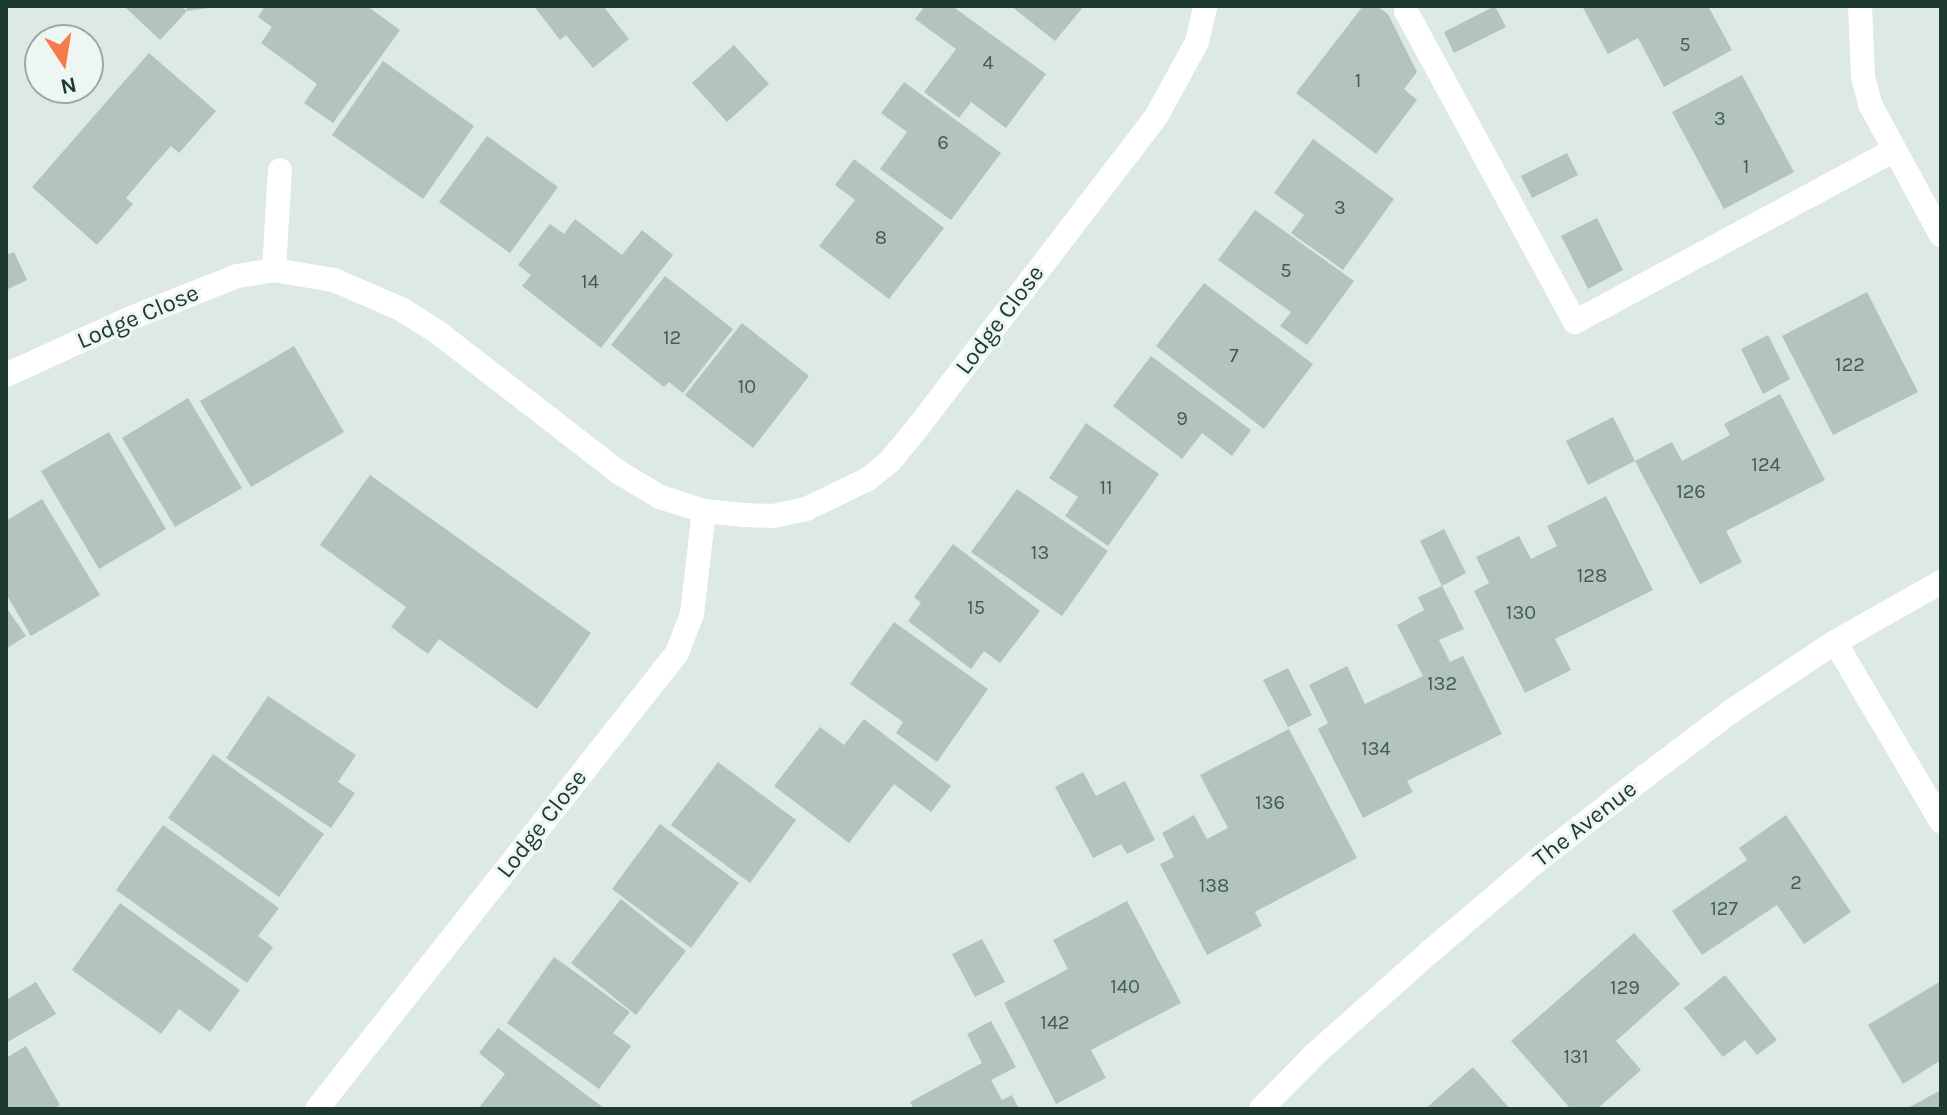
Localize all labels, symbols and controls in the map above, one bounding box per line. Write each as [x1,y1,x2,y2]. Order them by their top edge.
north arrow [24,24,104,104]
house number: 5 [1679,32,1691,56]
house number: 4 [982,50,994,74]
house number: 1 [1355,68,1361,92]
text: N [58,71,79,100]
house number: 3 [1714,106,1726,130]
house number: 6 [937,130,949,154]
house number: 1 [1743,154,1749,178]
house number: 3 [1334,195,1346,219]
house number: 8 [875,225,887,249]
house number: 5 [1280,258,1292,282]
street label: Lodge Close [949,260,1051,380]
house number: 14 [581,269,599,293]
street label: Lodge Close [73,278,203,356]
house number: 12 [663,325,681,349]
house number: 7 [1229,343,1239,367]
house number: 122 [1835,352,1865,376]
house number: 10 [738,374,756,398]
house number: 9 [1176,406,1188,430]
house number: 124 [1751,452,1781,476]
house number: 11 [1099,475,1113,499]
house number: 126 [1676,479,1706,503]
house number: 13 [1031,540,1049,564]
house number: 128 [1577,563,1607,587]
house number: 15 [967,595,985,619]
house number: 130 [1506,600,1536,624]
house number: 132 [1427,671,1457,695]
house number: 134 [1361,736,1391,760]
street label: Lodge Close [491,764,593,884]
street label: The Avenue [1527,775,1643,873]
house number: 136 [1255,790,1285,814]
house number: 2 [1790,870,1802,894]
house number: 138 [1199,873,1229,897]
house number: 127 [1710,896,1738,920]
house number: 140 [1110,974,1140,998]
house number: 129 [1610,975,1640,999]
house number: 142 [1040,1010,1070,1034]
house number: 131 [1563,1044,1589,1068]

